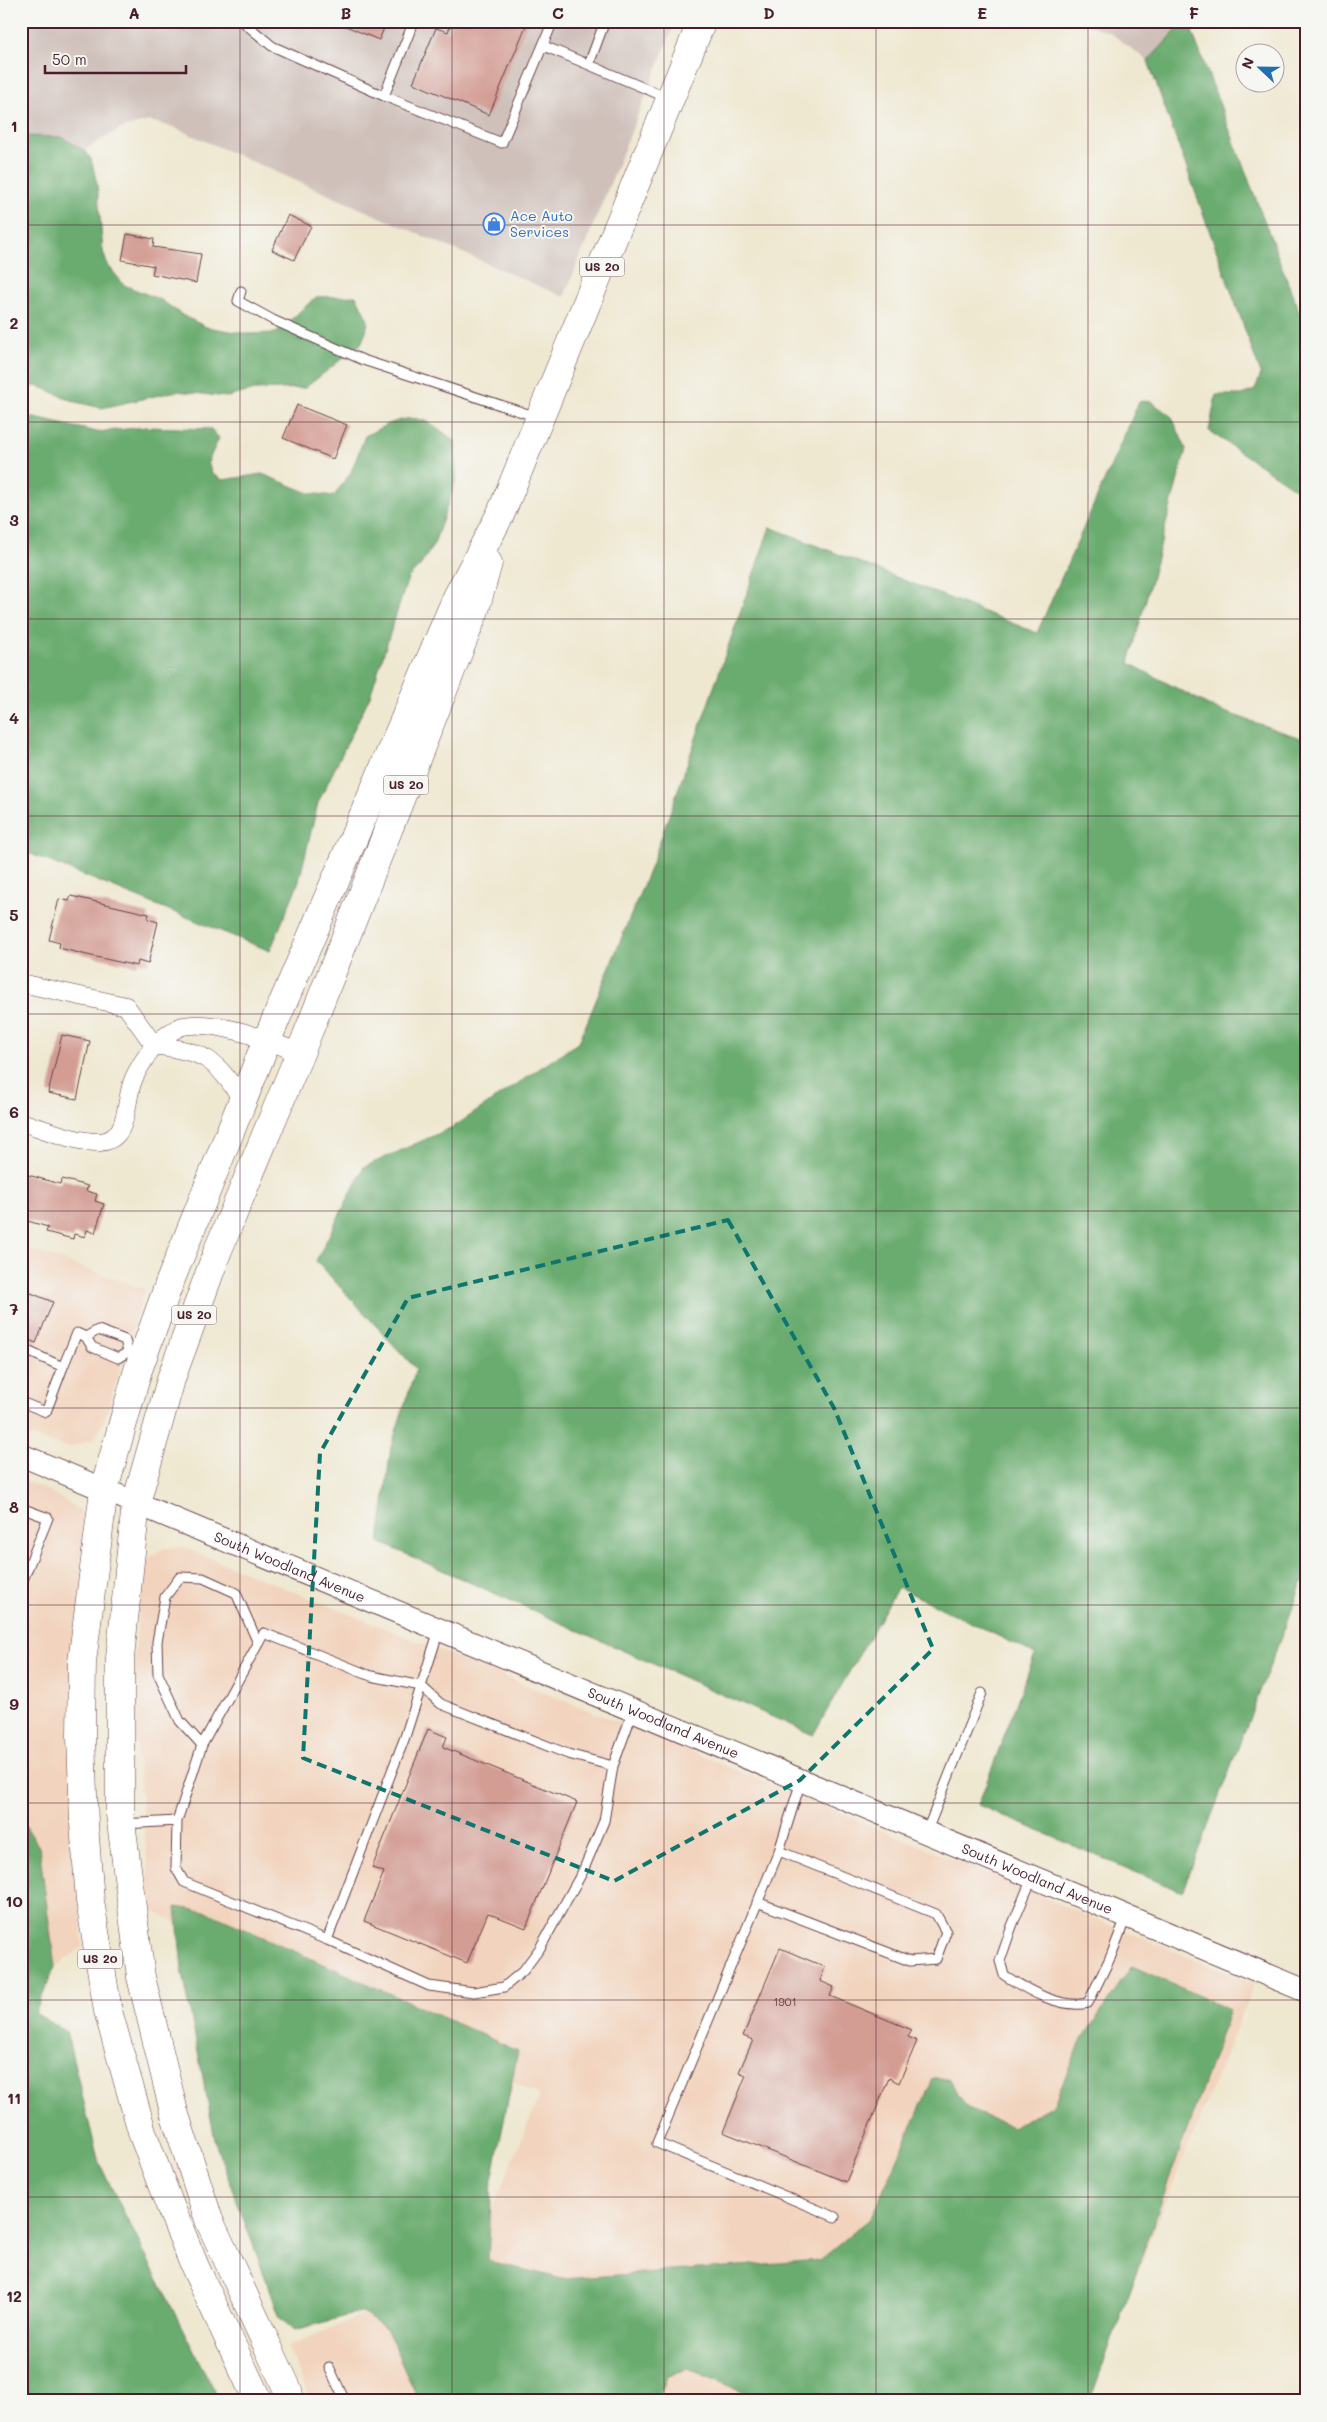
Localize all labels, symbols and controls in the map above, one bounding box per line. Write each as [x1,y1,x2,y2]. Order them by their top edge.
text: A [128,2,140,23]
text: B [341,2,351,23]
text: C [552,2,564,23]
text: D [763,2,775,23]
text: E [977,2,987,23]
text: F [1189,2,1199,23]
scale bar [45,42,186,74]
north arrow [1234,42,1284,92]
text: 50 m [52,49,87,69]
text: N [1237,54,1258,71]
text: 1 [10,115,18,136]
place label: Ace Auto Services [510,206,573,241]
shop icon: Ace Auto Services [482,212,506,236]
road number: US 20 [580,258,624,276]
text: 2 [10,312,19,333]
text: 3 [9,509,19,530]
text: 4 [9,707,19,728]
road number: US 20 [384,776,428,794]
text: 5 [9,904,19,925]
text: 6 [9,1101,19,1122]
text: 7 [10,1298,19,1319]
road number: US 20 [172,1306,216,1324]
text: 8 [9,1496,19,1517]
street label: South Woodland Avenue [211,1527,368,1607]
street label: South Woodland Avenue [585,1683,742,1762]
text: 9 [9,1693,19,1714]
street label: South Woodland Avenue [959,1838,1116,1918]
text: 10 [5,1890,23,1911]
road number: US 20 [78,1950,122,1968]
house number: 1901 [773,1994,797,2009]
text: 11 [7,2087,21,2108]
text: 12 [6,2285,22,2306]

